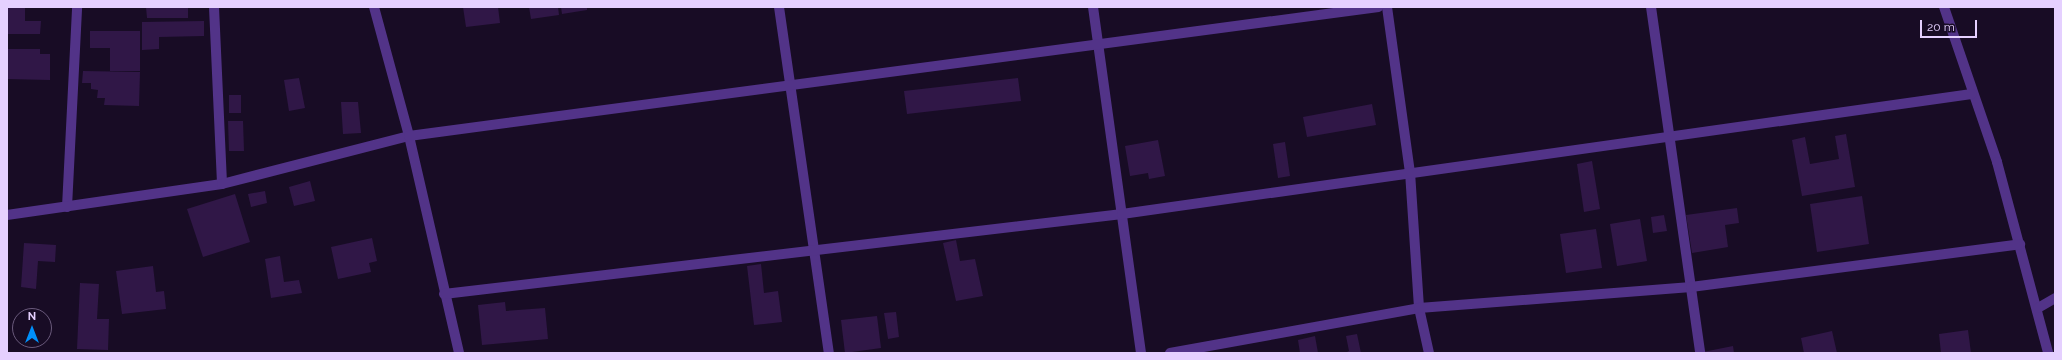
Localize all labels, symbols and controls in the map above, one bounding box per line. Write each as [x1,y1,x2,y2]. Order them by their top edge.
scale bar [1922,12,1979,38]
text: 20 m [1927,20,1955,34]
north arrow [12,308,52,348]
text: N [28,310,36,323]

